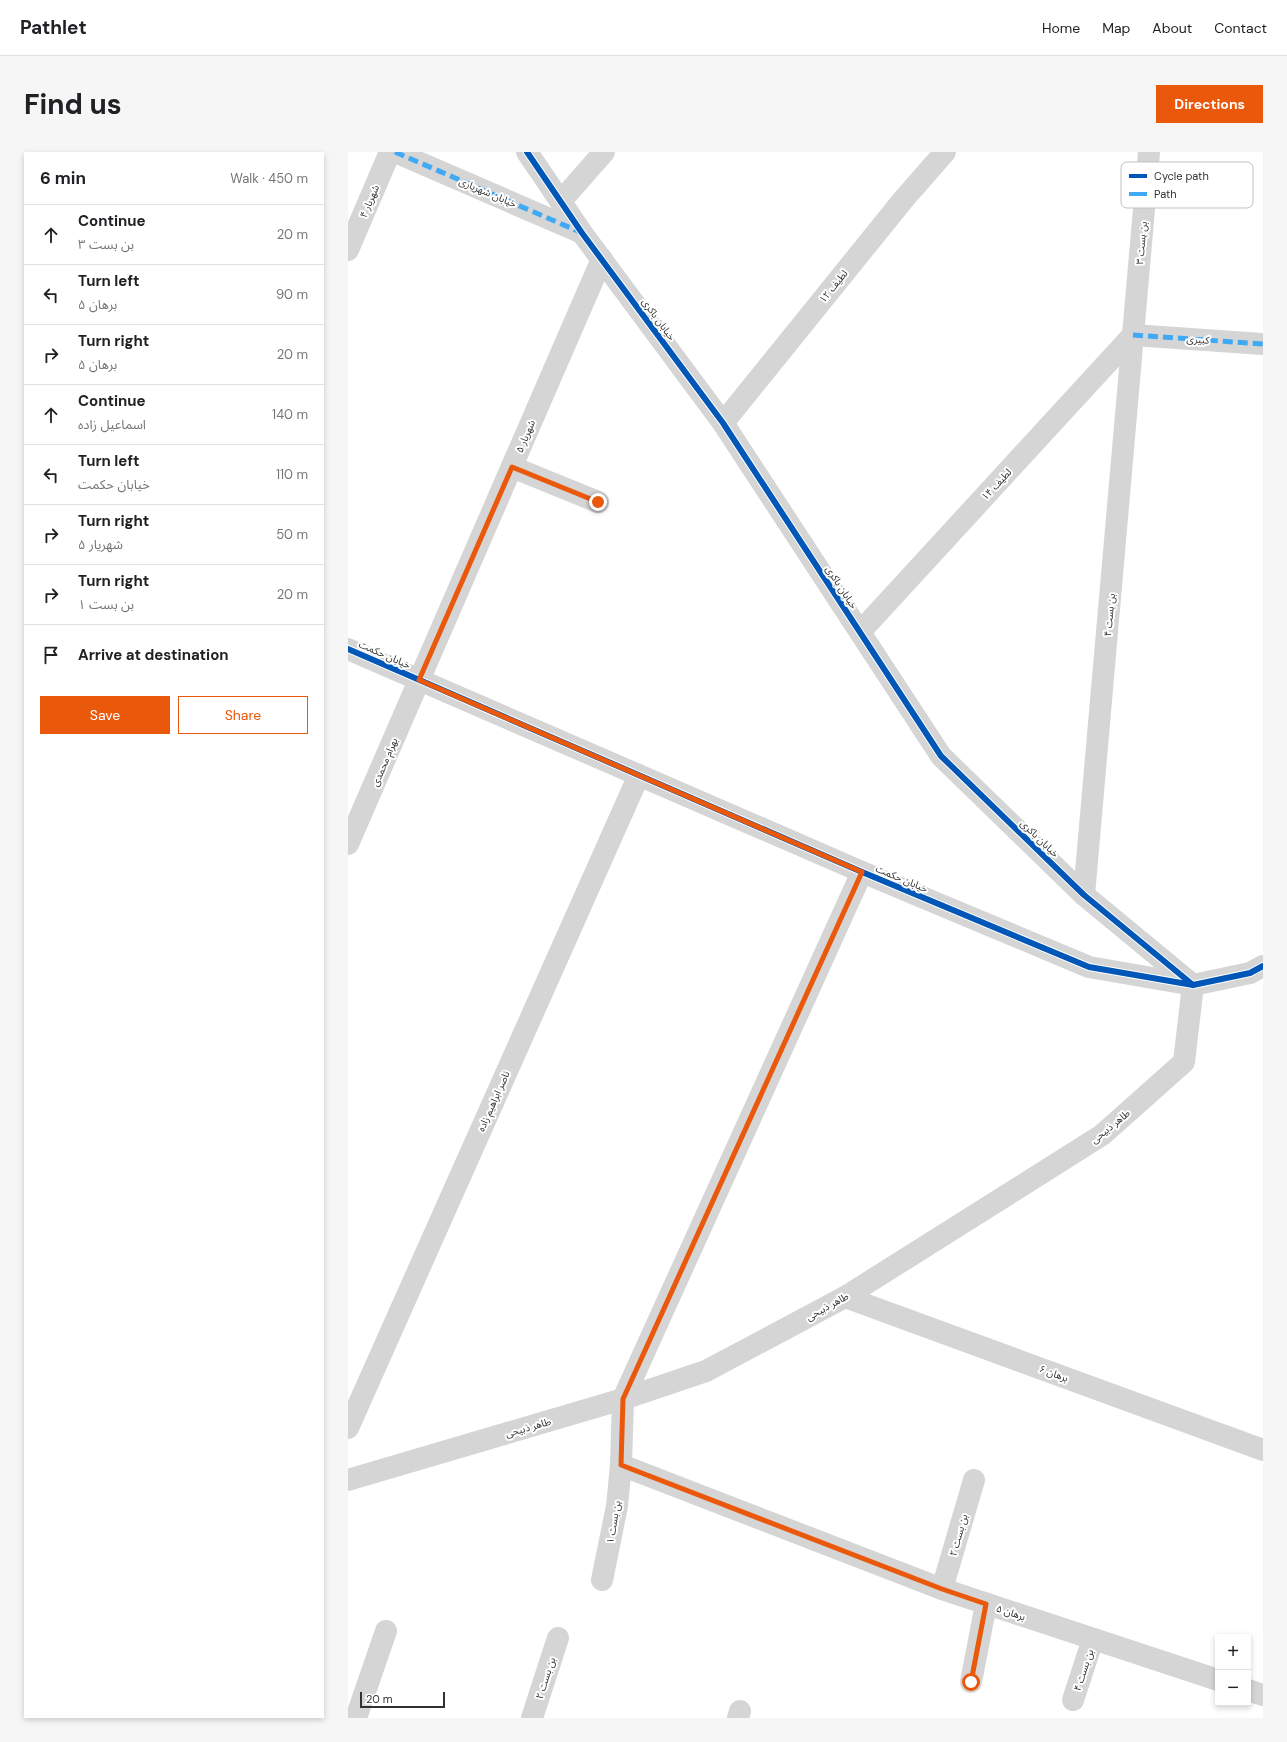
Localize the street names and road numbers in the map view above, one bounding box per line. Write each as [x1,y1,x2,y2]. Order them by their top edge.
street label: خیابان شهریاری [457,174,519,210]
street label: شهریار ۴ [357,183,382,220]
street label: بن بست ۳ [1133,221,1150,265]
street label: لطیف ۱۲ [816,267,851,305]
street label: خیابان باکری [639,296,678,343]
street label: کبیری [1186,332,1211,347]
street label: شهریار ۵ [513,418,538,455]
street label: لطیف ۱۴ [978,466,1015,503]
street label: خیابان باکری [823,563,860,611]
street label: بن بست ۴ [1101,593,1118,637]
street label: خیابان حکمت [357,637,413,672]
street label: بهرام محمدی [368,736,402,789]
street label: خیابان باکری [1018,817,1062,860]
street label: خیابان حکمت [874,862,930,895]
street label: ناصر ابراهیم زاده [474,1069,514,1134]
street label: طاهر ذبیحی [1088,1106,1133,1146]
street label: طاهر ذبیحی [804,1289,851,1324]
street label: برهان ۶ [1037,1362,1071,1385]
street label: طاهر ذبیحی [504,1415,553,1440]
street label: بن بست ۱ [603,1499,624,1544]
street label: بن بست ۲ [946,1512,971,1558]
street label: برهان ۵ [994,1602,1027,1623]
street label: بن بست ۴ [1071,1647,1096,1693]
street label: بن بست ۲ [533,1655,558,1701]

